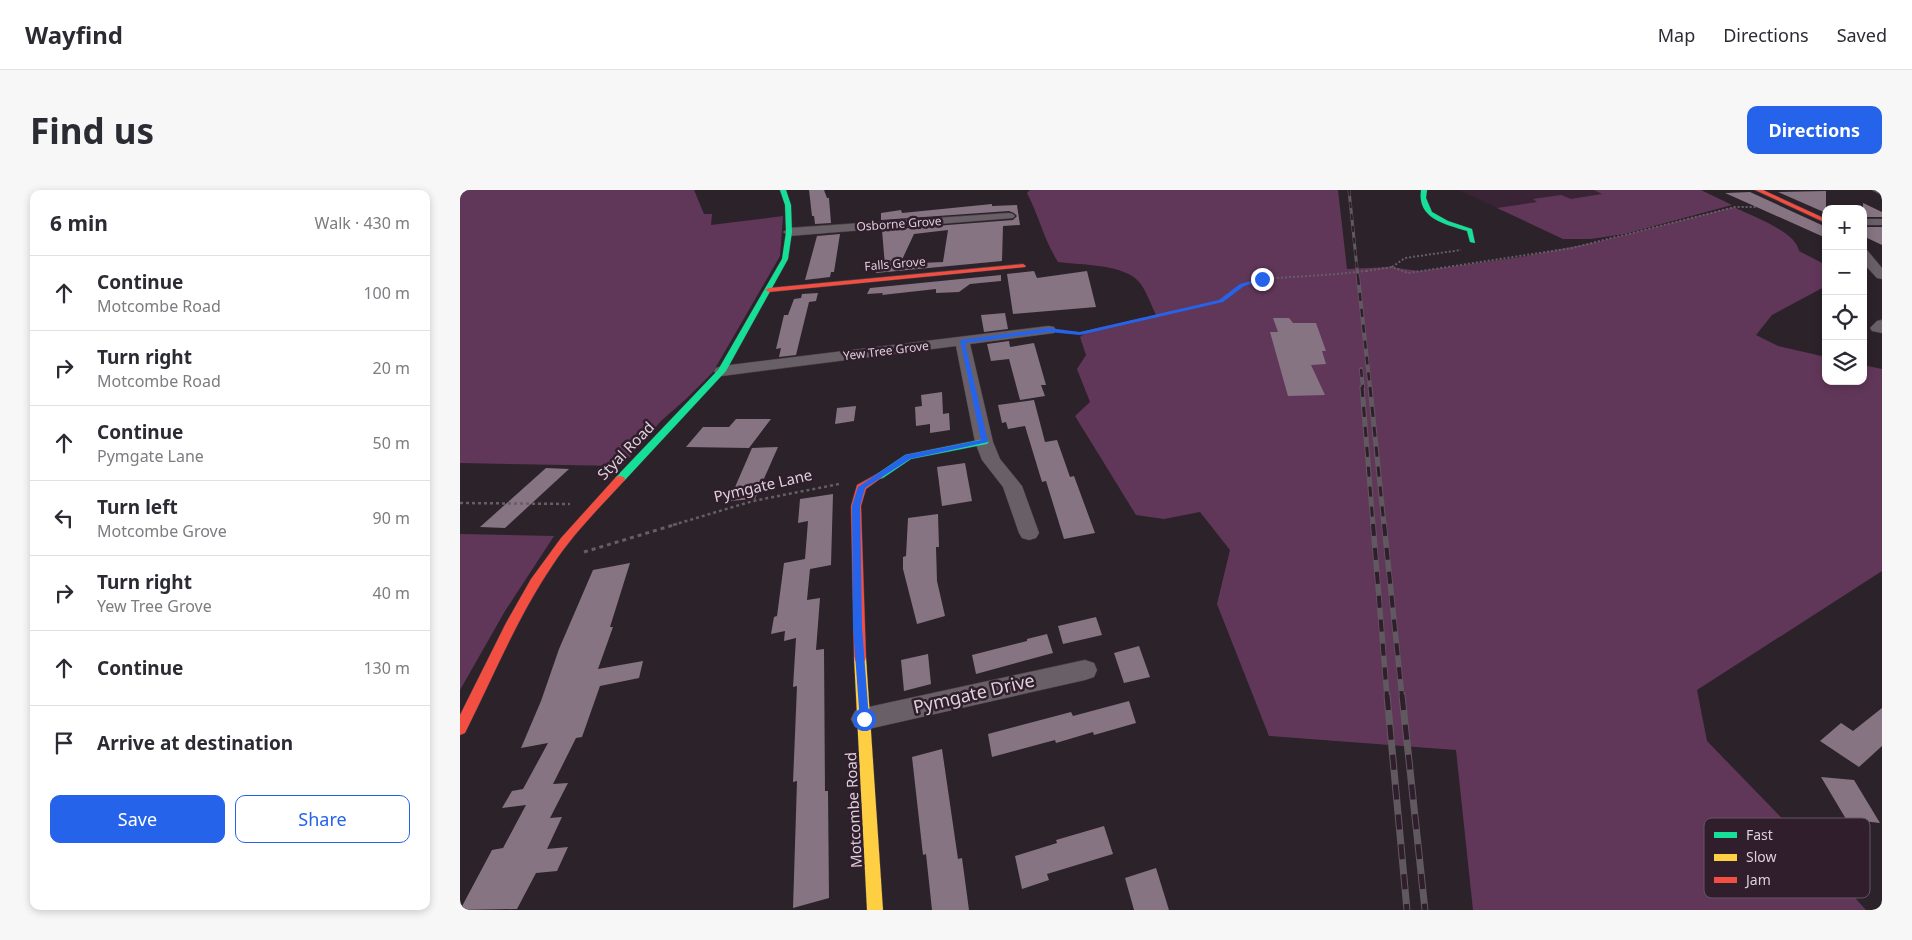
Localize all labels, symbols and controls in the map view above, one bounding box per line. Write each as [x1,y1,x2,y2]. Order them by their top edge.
text: Wayfind [25,18,123,51]
text: Map [1658,23,1695,47]
text: Directions [1723,23,1809,47]
text: Saved [1837,23,1887,47]
button: Directions [1747,106,1882,154]
text: Find us [30,107,154,154]
map controls [1822,205,1867,385]
button: + [1822,205,1867,250]
text: 6 min [50,209,108,237]
text: Walk · 430 m [315,212,410,234]
street label: Osborne Grove [856,212,942,235]
button: − [1822,250,1867,295]
street label: Falls Grove [864,252,926,275]
route end [1251,268,1274,291]
text: Continue [97,269,183,295]
icon: ahead [50,279,78,307]
text: 100 m [363,282,410,304]
text: Motcombe Road [97,295,221,317]
button: locate [1822,295,1867,340]
street label: Yew Tree Grove [842,337,930,364]
button: layers [1822,340,1867,385]
text: Turn right [97,344,192,370]
icon: right [50,354,78,382]
text: 20 m [373,357,410,379]
text: Motcombe Road [97,370,221,392]
street label: Styal Road [593,417,658,484]
text: Continue [97,419,183,445]
icon: ahead [50,429,78,457]
text: 50 m [373,432,410,454]
text: Pymgate Lane [97,445,204,467]
street label: Pymgate Lane [712,464,814,506]
text: Turn left [97,494,178,520]
icon: left [50,504,78,532]
text: 90 m [373,507,410,529]
text: Motcombe Grove [97,520,227,542]
text: Turn right [97,569,192,595]
icon: right [50,579,78,607]
text: 40 m [373,582,410,604]
text: Yew Tree Grove [97,595,212,617]
icon: ahead [50,654,78,682]
text: Continue [97,655,183,681]
text: 130 m [363,657,410,679]
street label: Pymgate Drive [911,667,1037,719]
route start [853,708,876,731]
icon: arrive [50,729,78,757]
text: Arrive at destination [97,730,293,756]
street label: Motcombe Road [840,752,866,869]
button: Save [50,795,225,843]
button: Share [235,795,410,843]
legend [1704,818,1870,898]
text: Fast [1746,825,1773,844]
text: Slow [1746,847,1777,866]
text: Jam [1744,870,1771,889]

